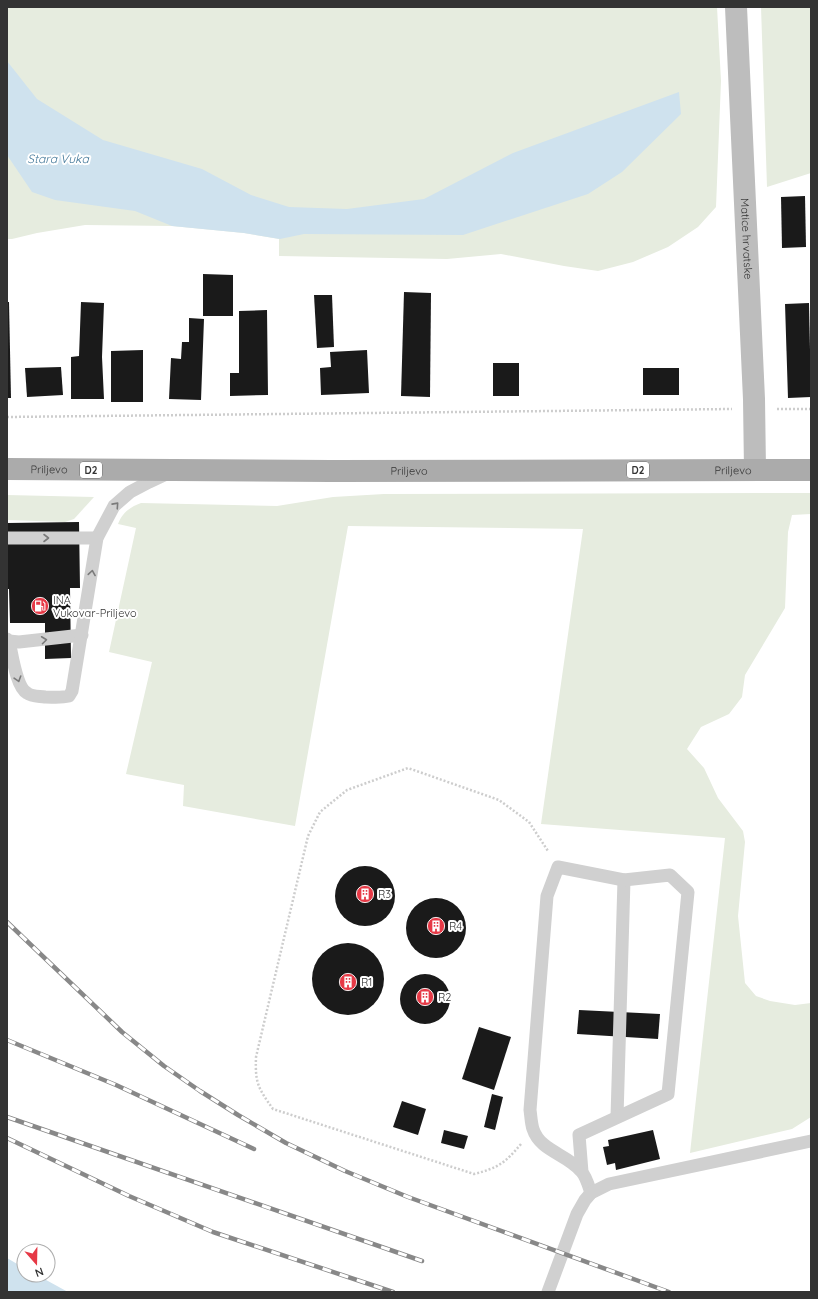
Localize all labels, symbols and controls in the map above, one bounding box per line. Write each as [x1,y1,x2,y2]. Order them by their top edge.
water label: Stara Vuka [27,151,89,166]
street label: Matice hrvatske [738,198,756,280]
street label: Priljevo [30,462,68,476]
road number: D2 [80,462,102,478]
road number: D2 [627,462,649,478]
street label: Priljevo [714,463,752,477]
street label: Priljevo [390,464,428,478]
one-way arrow [112,502,119,510]
one-way arrow [43,534,49,542]
one-way arrow [87,570,96,576]
place label: INA Vukovar-Priljevo [53,593,137,620]
fuel station icon: INA Vukovar-Priljevo [30,596,50,616]
one-way arrow [41,635,47,644]
one-way arrow [13,675,22,682]
building icon: R3 [355,884,375,904]
place label: R3 [378,887,391,901]
building icon: R4 [426,916,446,936]
place label: R4 [449,919,462,933]
building icon: R1 [338,972,358,992]
place label: R1 [361,975,372,989]
building icon: R2 [415,987,435,1007]
place label: R2 [438,990,451,1004]
north arrow [16,1243,56,1283]
text: N [33,1264,46,1280]

